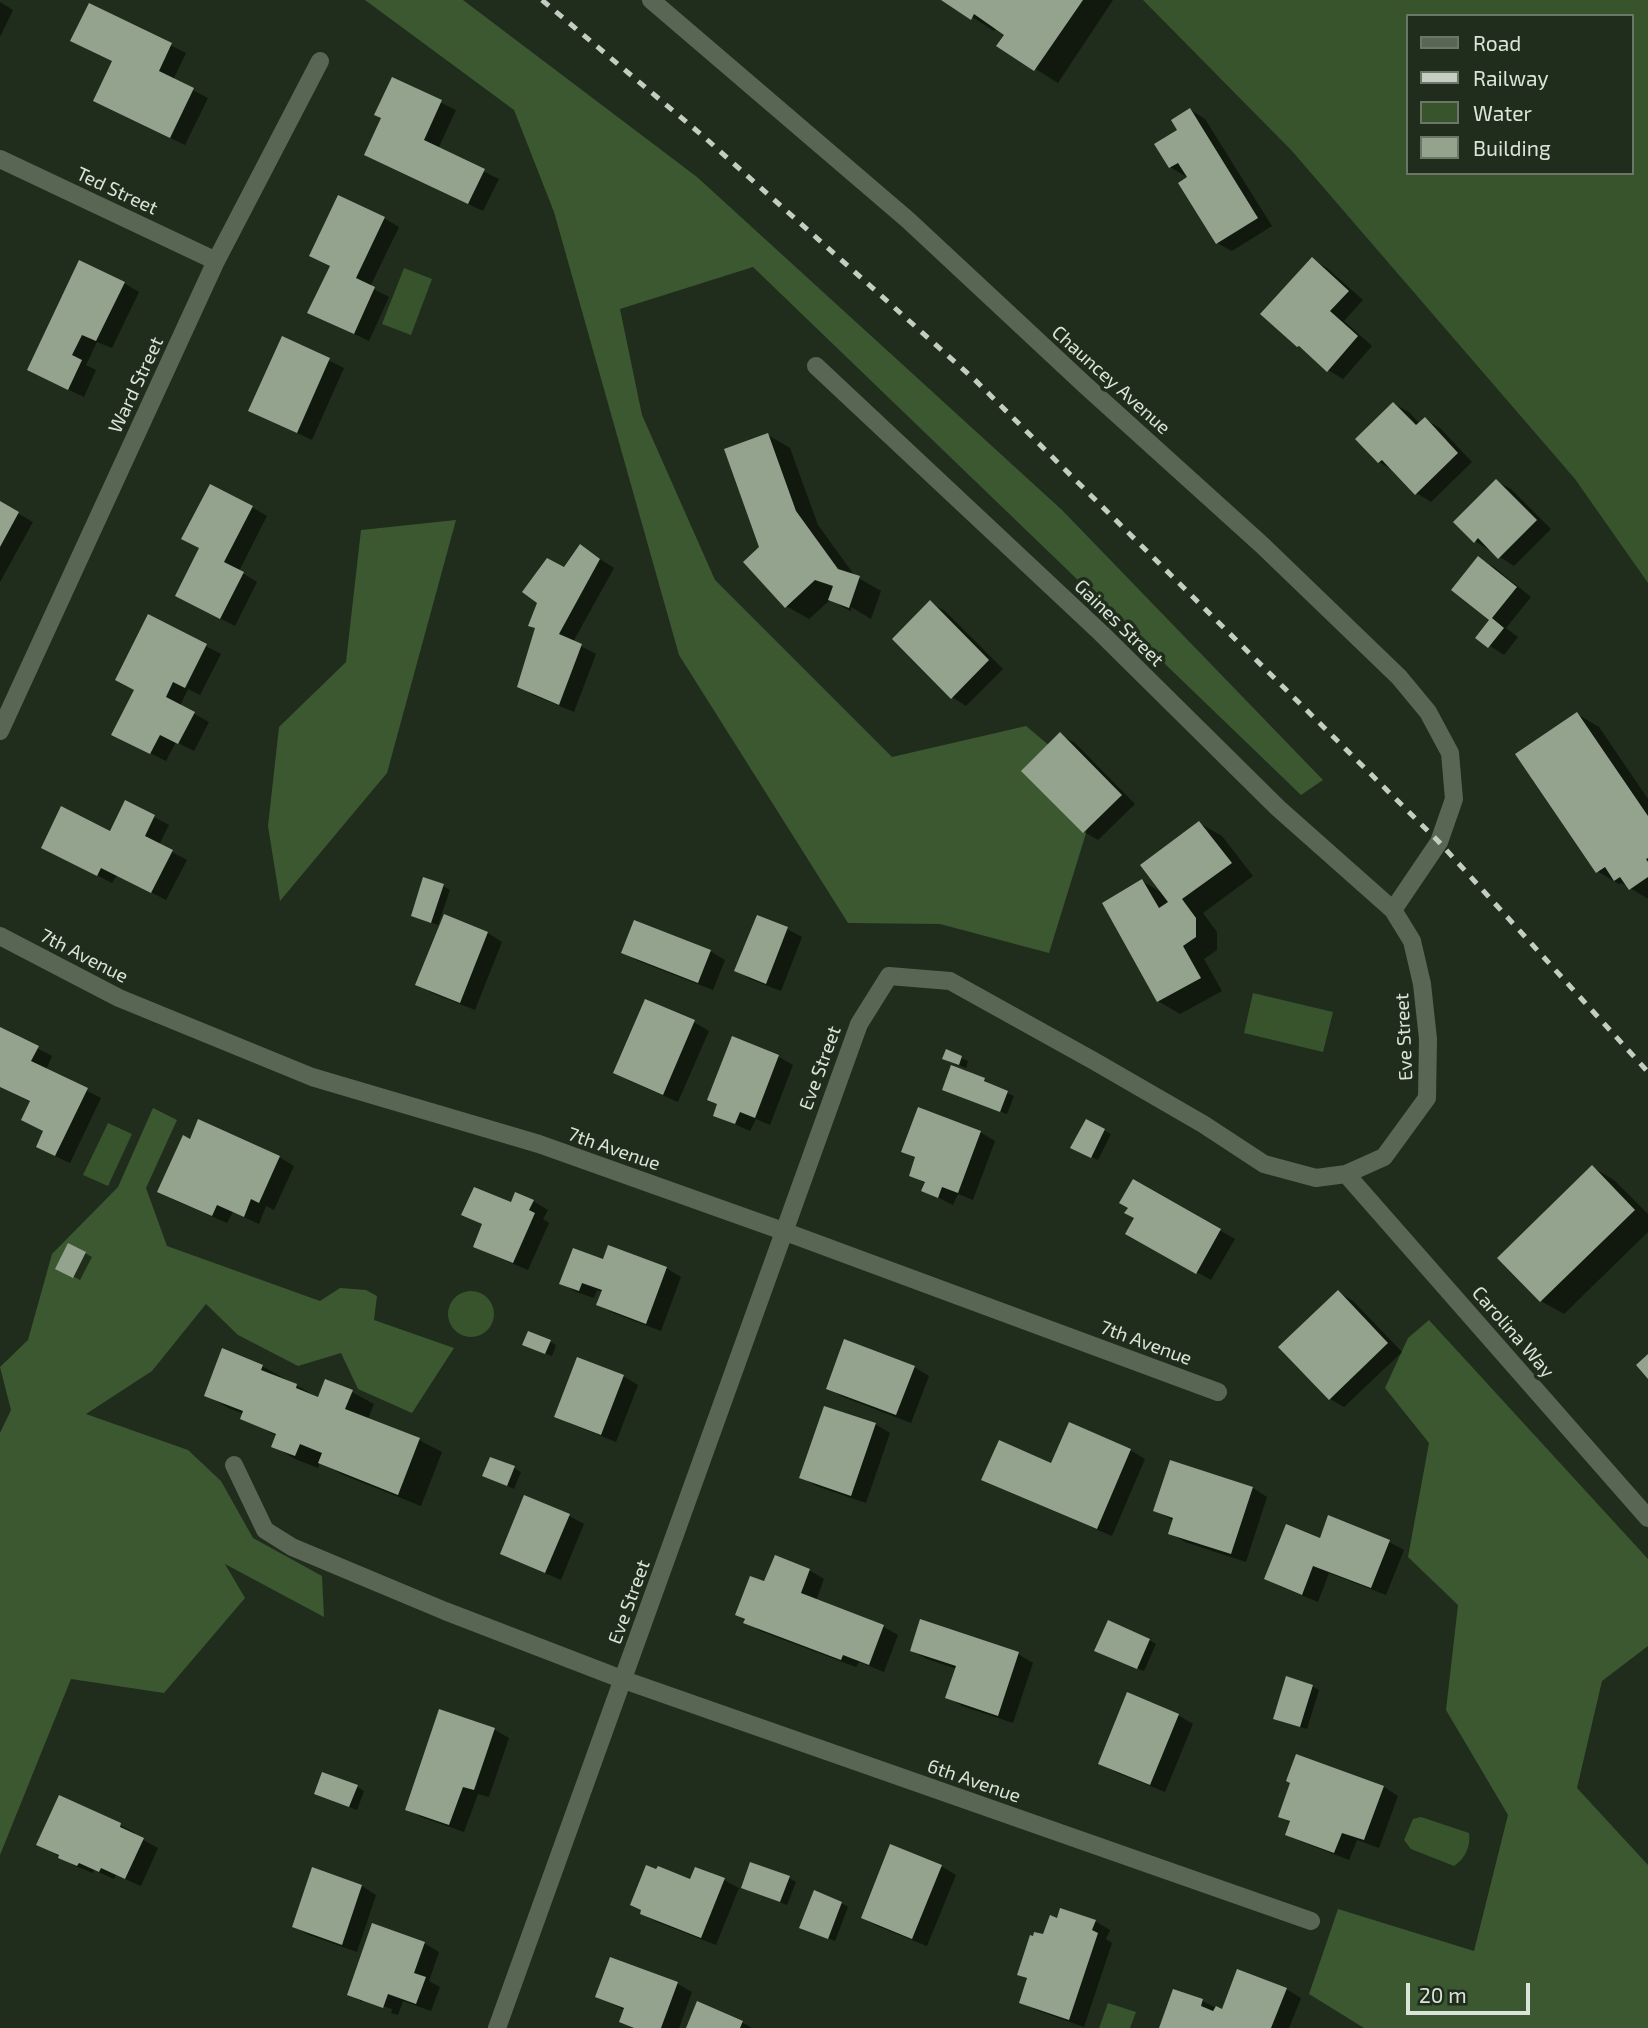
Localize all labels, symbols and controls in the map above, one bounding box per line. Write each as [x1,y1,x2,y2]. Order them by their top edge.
legend [1406,14,1634,175]
text: Road [1473,30,1521,55]
text: Railway [1473,65,1549,90]
text: Water [1473,100,1532,125]
text: Building [1473,135,1551,160]
street label: Ted Street [73,162,161,220]
street label: Chauncey Avenue [1047,321,1175,439]
street label: Ward Street [104,333,168,437]
street label: Gaines Street [1070,575,1168,671]
street label: 7th Avenue [36,924,132,988]
street label: Eve Street [1390,993,1418,1081]
street label: Eve Street [794,1023,846,1113]
street label: 7th Avenue [565,1123,663,1175]
street label: Carolina Way [1467,1282,1559,1382]
street label: 7th Avenue [1097,1316,1195,1370]
street label: Eve Street [603,1557,655,1647]
street label: 6th Avenue [924,1754,1024,1808]
scale bar [1410,1968,1534,2012]
text: 20 m [1419,1982,1467,2007]

